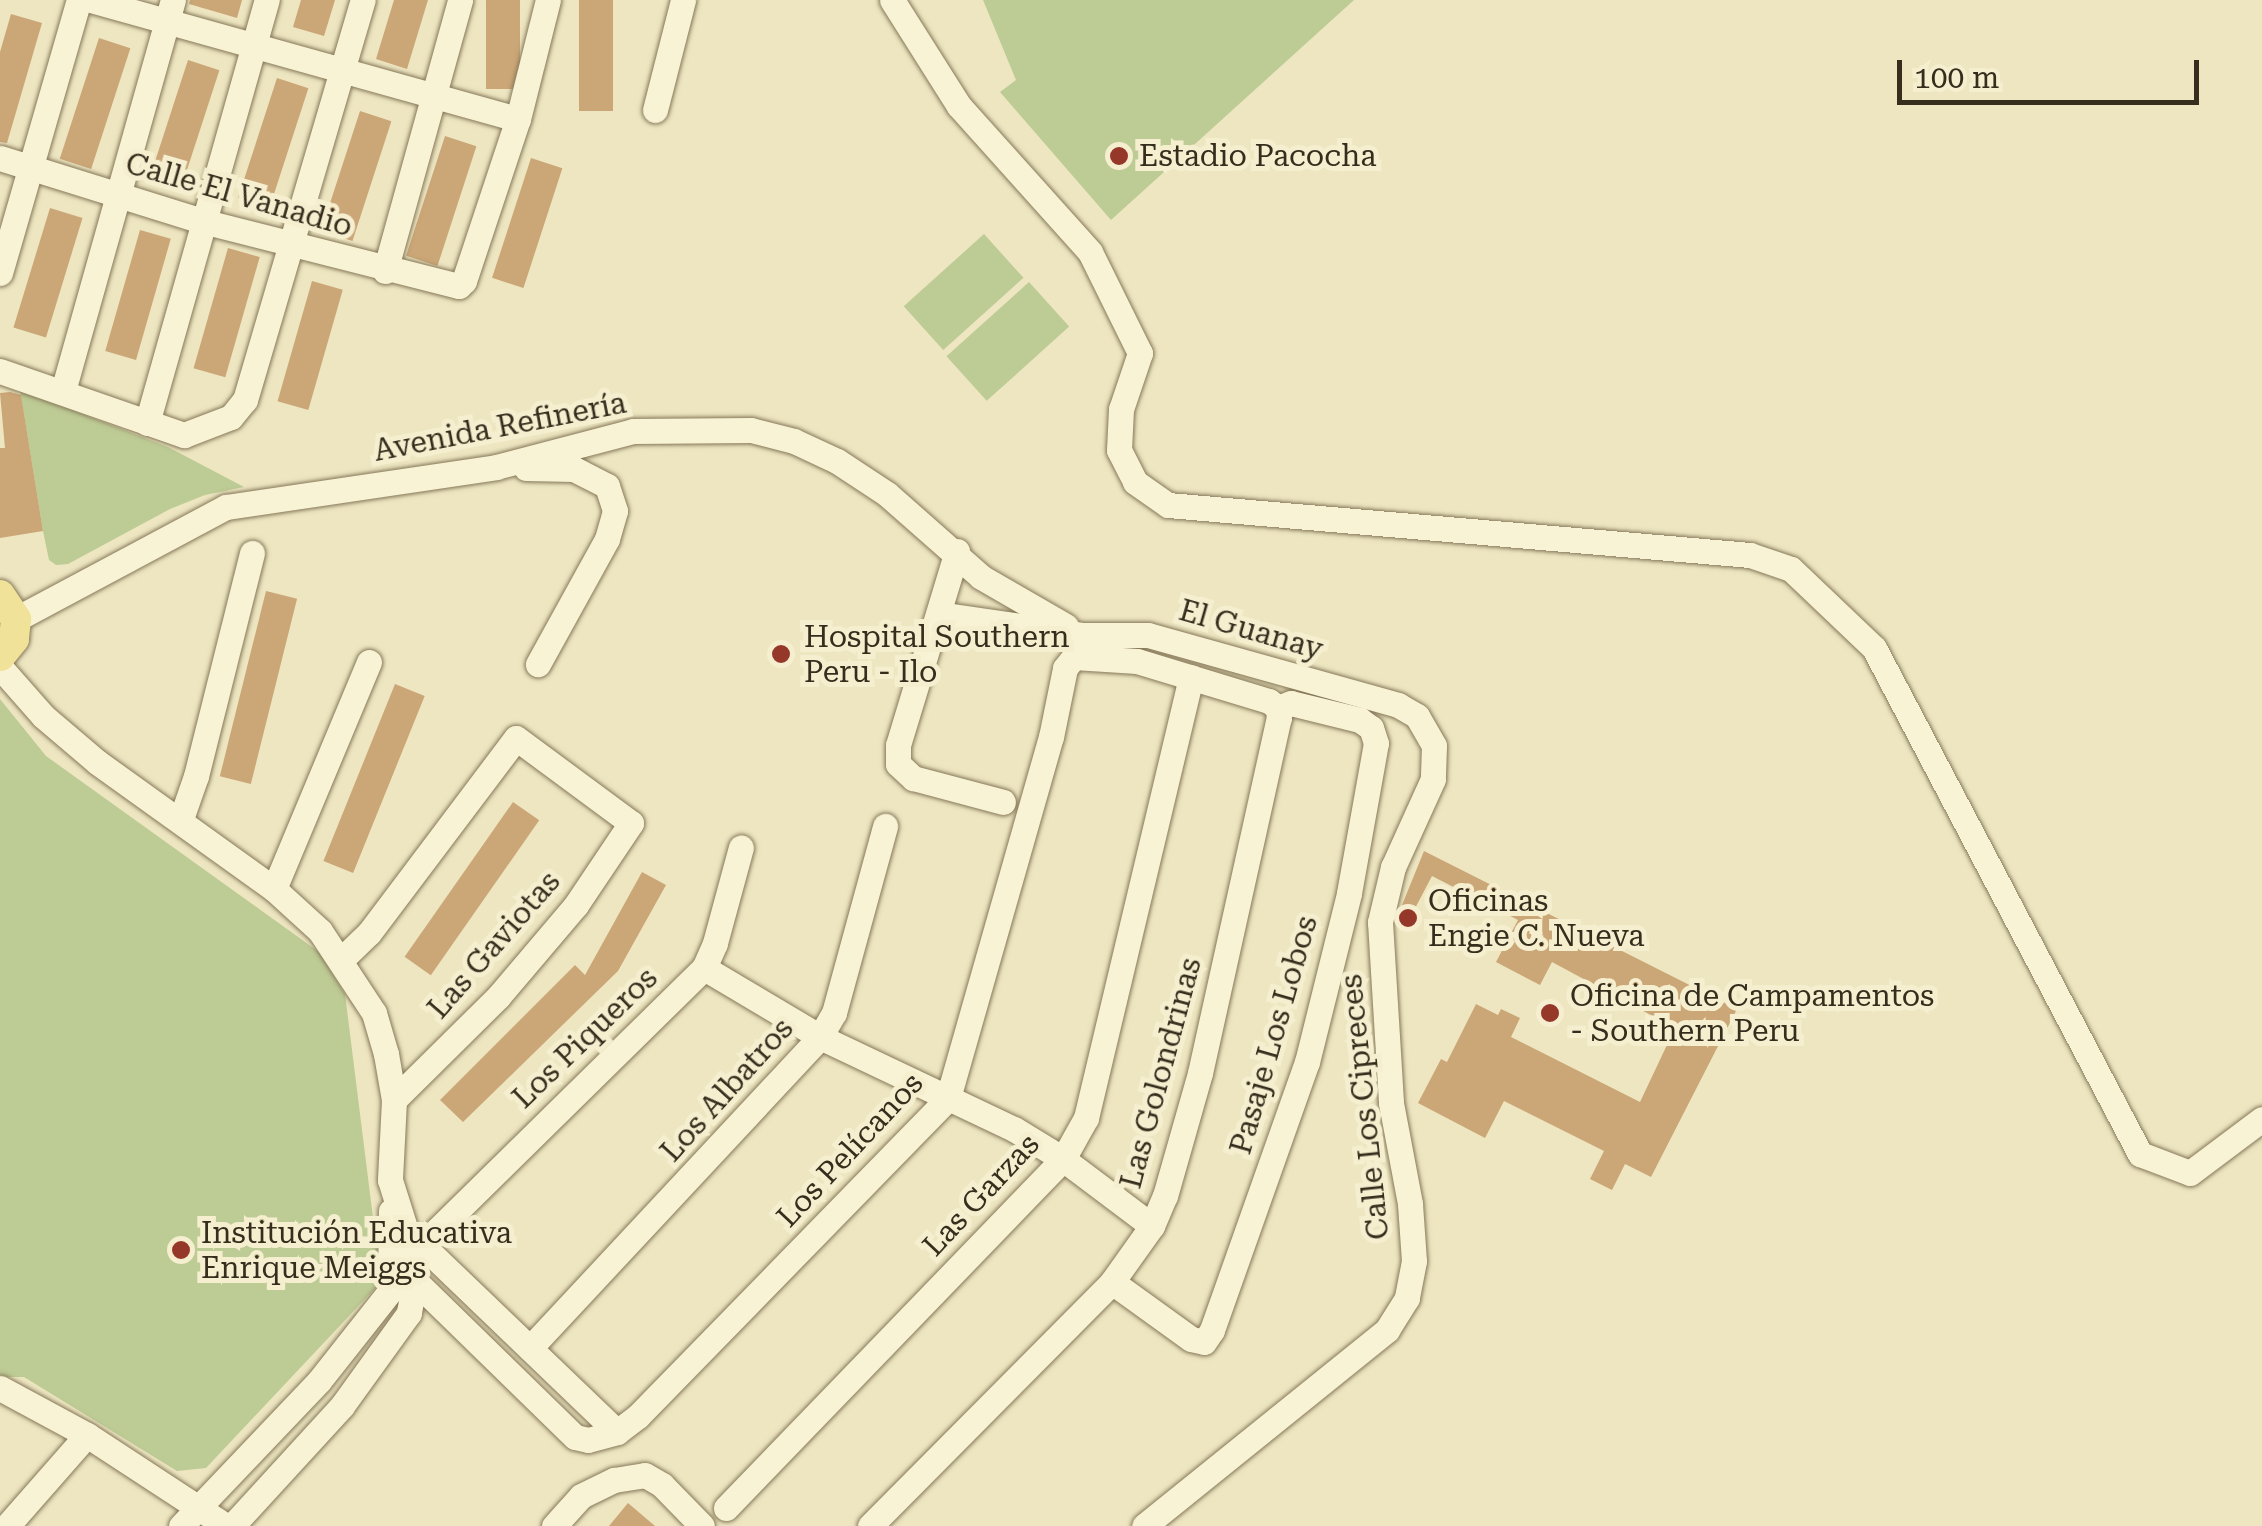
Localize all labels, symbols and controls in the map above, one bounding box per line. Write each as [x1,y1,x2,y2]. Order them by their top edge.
scale bar [1902,40,2204,102]
text: 100 m [1914,60,1999,95]
place label: Estadio Pacocha [1139,138,1377,174]
street label: Calle El Vanadio [121,145,357,245]
marker: Estadio Pacocha [1108,145,1130,167]
street label: Avenida Refinería [371,385,629,469]
street label: El Guanay [1175,592,1327,668]
place label: Hospital Southern Peru - Ilo [804,619,1070,690]
marker: Hospital Southern Peru - Ilo [768,641,794,667]
street label: Las Gaviotas [420,864,568,1026]
place label: Oficinas Engie C. Nueva [1428,883,1644,954]
marker: Oficinas Engie C. Nueva [1397,907,1419,929]
street label: Pasaje Los Lobos [1223,912,1325,1158]
street label: Las Golondrinas [1113,954,1209,1192]
street label: Los Piqueros [505,960,665,1116]
street label: Calle Los Cipreces [1333,973,1397,1241]
place label: Oficina de Campamentos - Southern Peru [1570,978,1934,1048]
marker: Oficina de Campamentos - Southern Peru [1539,1002,1561,1024]
street label: Los Albatros [653,1011,801,1169]
street label: Los Pelícanos [769,1065,931,1235]
street label: Las Garzas [915,1126,1047,1264]
place label: Institución Educativa Enrique Meiggs [201,1215,512,1286]
marker: Institución Educativa Enrique Meiggs [170,1239,192,1261]

